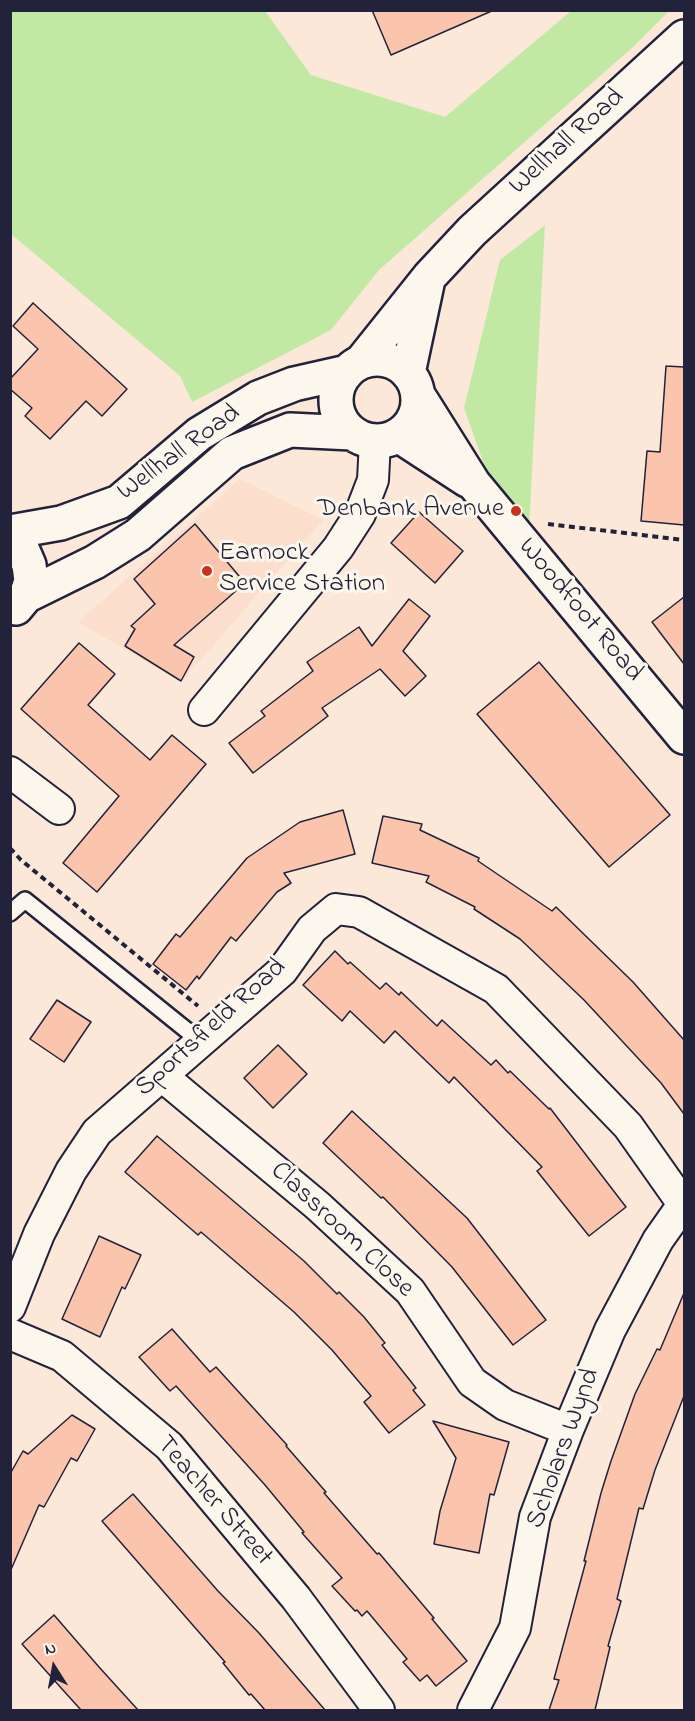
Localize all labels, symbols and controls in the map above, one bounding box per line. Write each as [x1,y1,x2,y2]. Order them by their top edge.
street label: Wellhall Road [504,83,632,203]
street label: Wellhall Road [112,399,248,509]
place label: Denbank Avenue [317,495,504,527]
marker: Denbank Avenue [509,504,523,518]
street label: Woodfoot Road [509,533,649,689]
place label: Earnock Service Station [219,539,385,602]
marker: Earnock Service Station [200,564,214,578]
street label: Sportsfield Road [130,953,294,1105]
street label: Classroom Close [262,1156,420,1306]
street label: Scholars Wynd [521,1365,609,1533]
street label: Teacher Street [148,1430,278,1574]
north arrow [24,1637,84,1697]
text: N [43,1637,58,1662]

